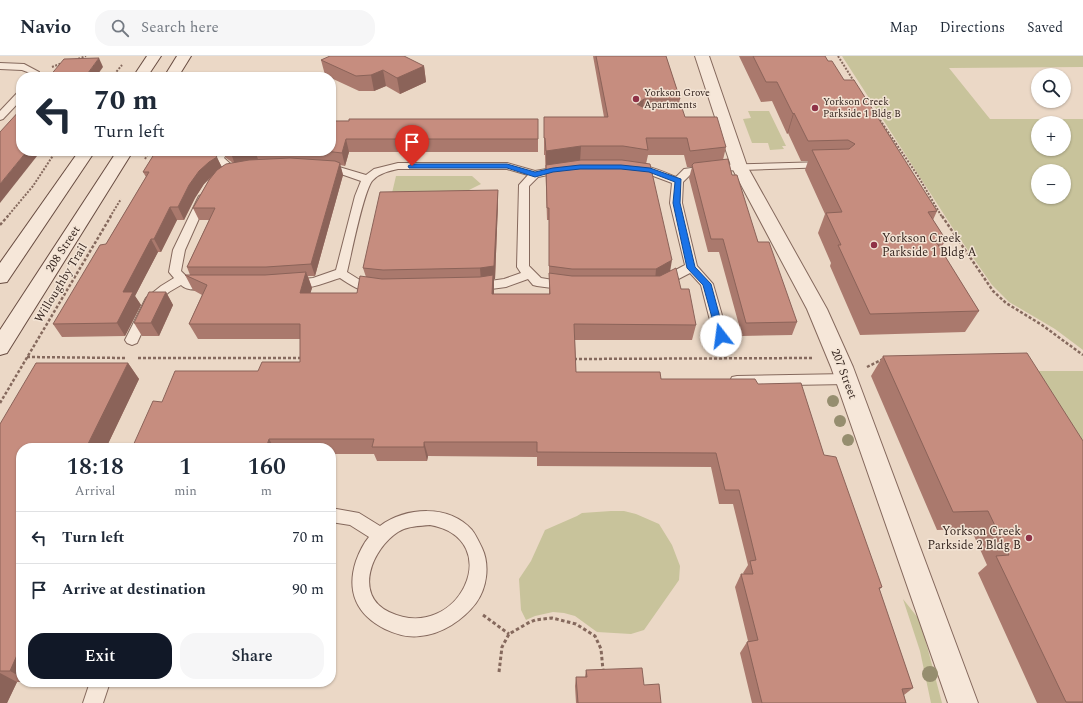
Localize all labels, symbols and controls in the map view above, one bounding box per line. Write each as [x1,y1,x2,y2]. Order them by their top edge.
search box [95,10,375,46]
text: Navio [20,13,71,42]
text: Search here [141,16,219,39]
icon: search [109,17,131,39]
text: Map [890,17,918,38]
text: Directions [940,17,1005,38]
text: Saved [1027,17,1063,38]
map controls [1031,68,1071,204]
button: search [1031,68,1071,108]
text: 70 m [94,79,158,122]
place label: Yorkson Grove Apartments [644,85,710,113]
icon: left [28,88,80,140]
marker: Yorkson Grove Apartments [631,94,641,104]
place label: Yorkson Creek Parkside 1 Bldg B [823,94,901,122]
marker: Yorkson Creek Parkside 1 Bldg B [810,103,820,113]
button: + [1031,116,1071,156]
text: Turn left [94,118,165,145]
pin [395,125,429,166]
icon: arrive [401,131,423,153]
button: − [1031,164,1071,204]
street label: 208 Street [41,222,85,276]
place label: Yorkson Creek Parkside 1 Bldg A [882,229,977,262]
street label: Willoughby Trail [30,239,92,327]
marker: Yorkson Creek Parkside 1 Bldg A [869,240,879,250]
position arrow [700,315,742,357]
street label: 207 Street [826,346,862,402]
text: 18:18 [66,449,124,485]
text: 1 [179,449,192,485]
text: 160 [247,449,286,485]
text: Arrival [75,481,115,501]
text: min [174,481,197,501]
text: m [261,481,272,501]
place label: Yorkson Creek Parkside 2 Bldg B [928,522,1021,555]
text: Turn left [62,526,124,549]
text: 70 m [292,526,324,549]
icon: left [28,527,50,549]
marker: Yorkson Creek Parkside 2 Bldg B [1024,533,1034,543]
text: Arrive at destination [62,578,206,601]
text: 90 m [292,578,324,601]
icon: arrive [28,579,50,601]
button: Exit [28,633,172,679]
button: Share [180,633,324,679]

